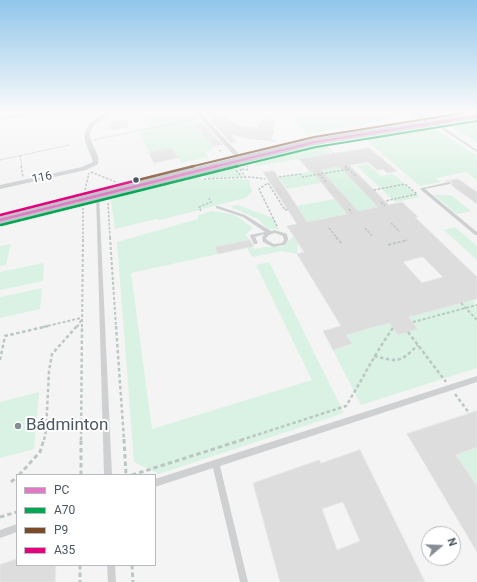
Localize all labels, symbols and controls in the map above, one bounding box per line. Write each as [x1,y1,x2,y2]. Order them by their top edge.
street label: 116 [31,169,53,187]
unlabelled marker [131,175,141,185]
place label: Bádminton [26,416,108,436]
marker: Bádminton [13,421,23,431]
legend [16,474,156,566]
text: PC [54,483,69,497]
text: A70 [54,503,75,517]
text: P9 [54,523,68,537]
north arrow [421,526,461,566]
text: N [444,536,459,548]
text: A35 [54,543,75,557]

